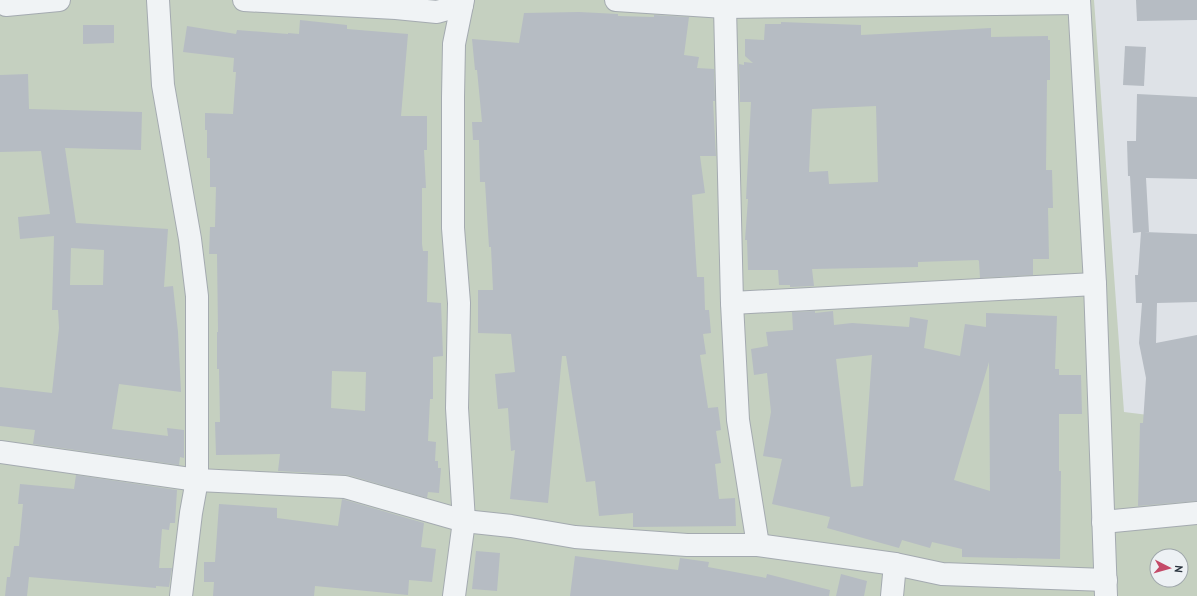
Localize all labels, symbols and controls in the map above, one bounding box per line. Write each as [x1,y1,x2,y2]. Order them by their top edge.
north arrow [1149,548,1189,588]
text: N [1172,565,1186,573]

